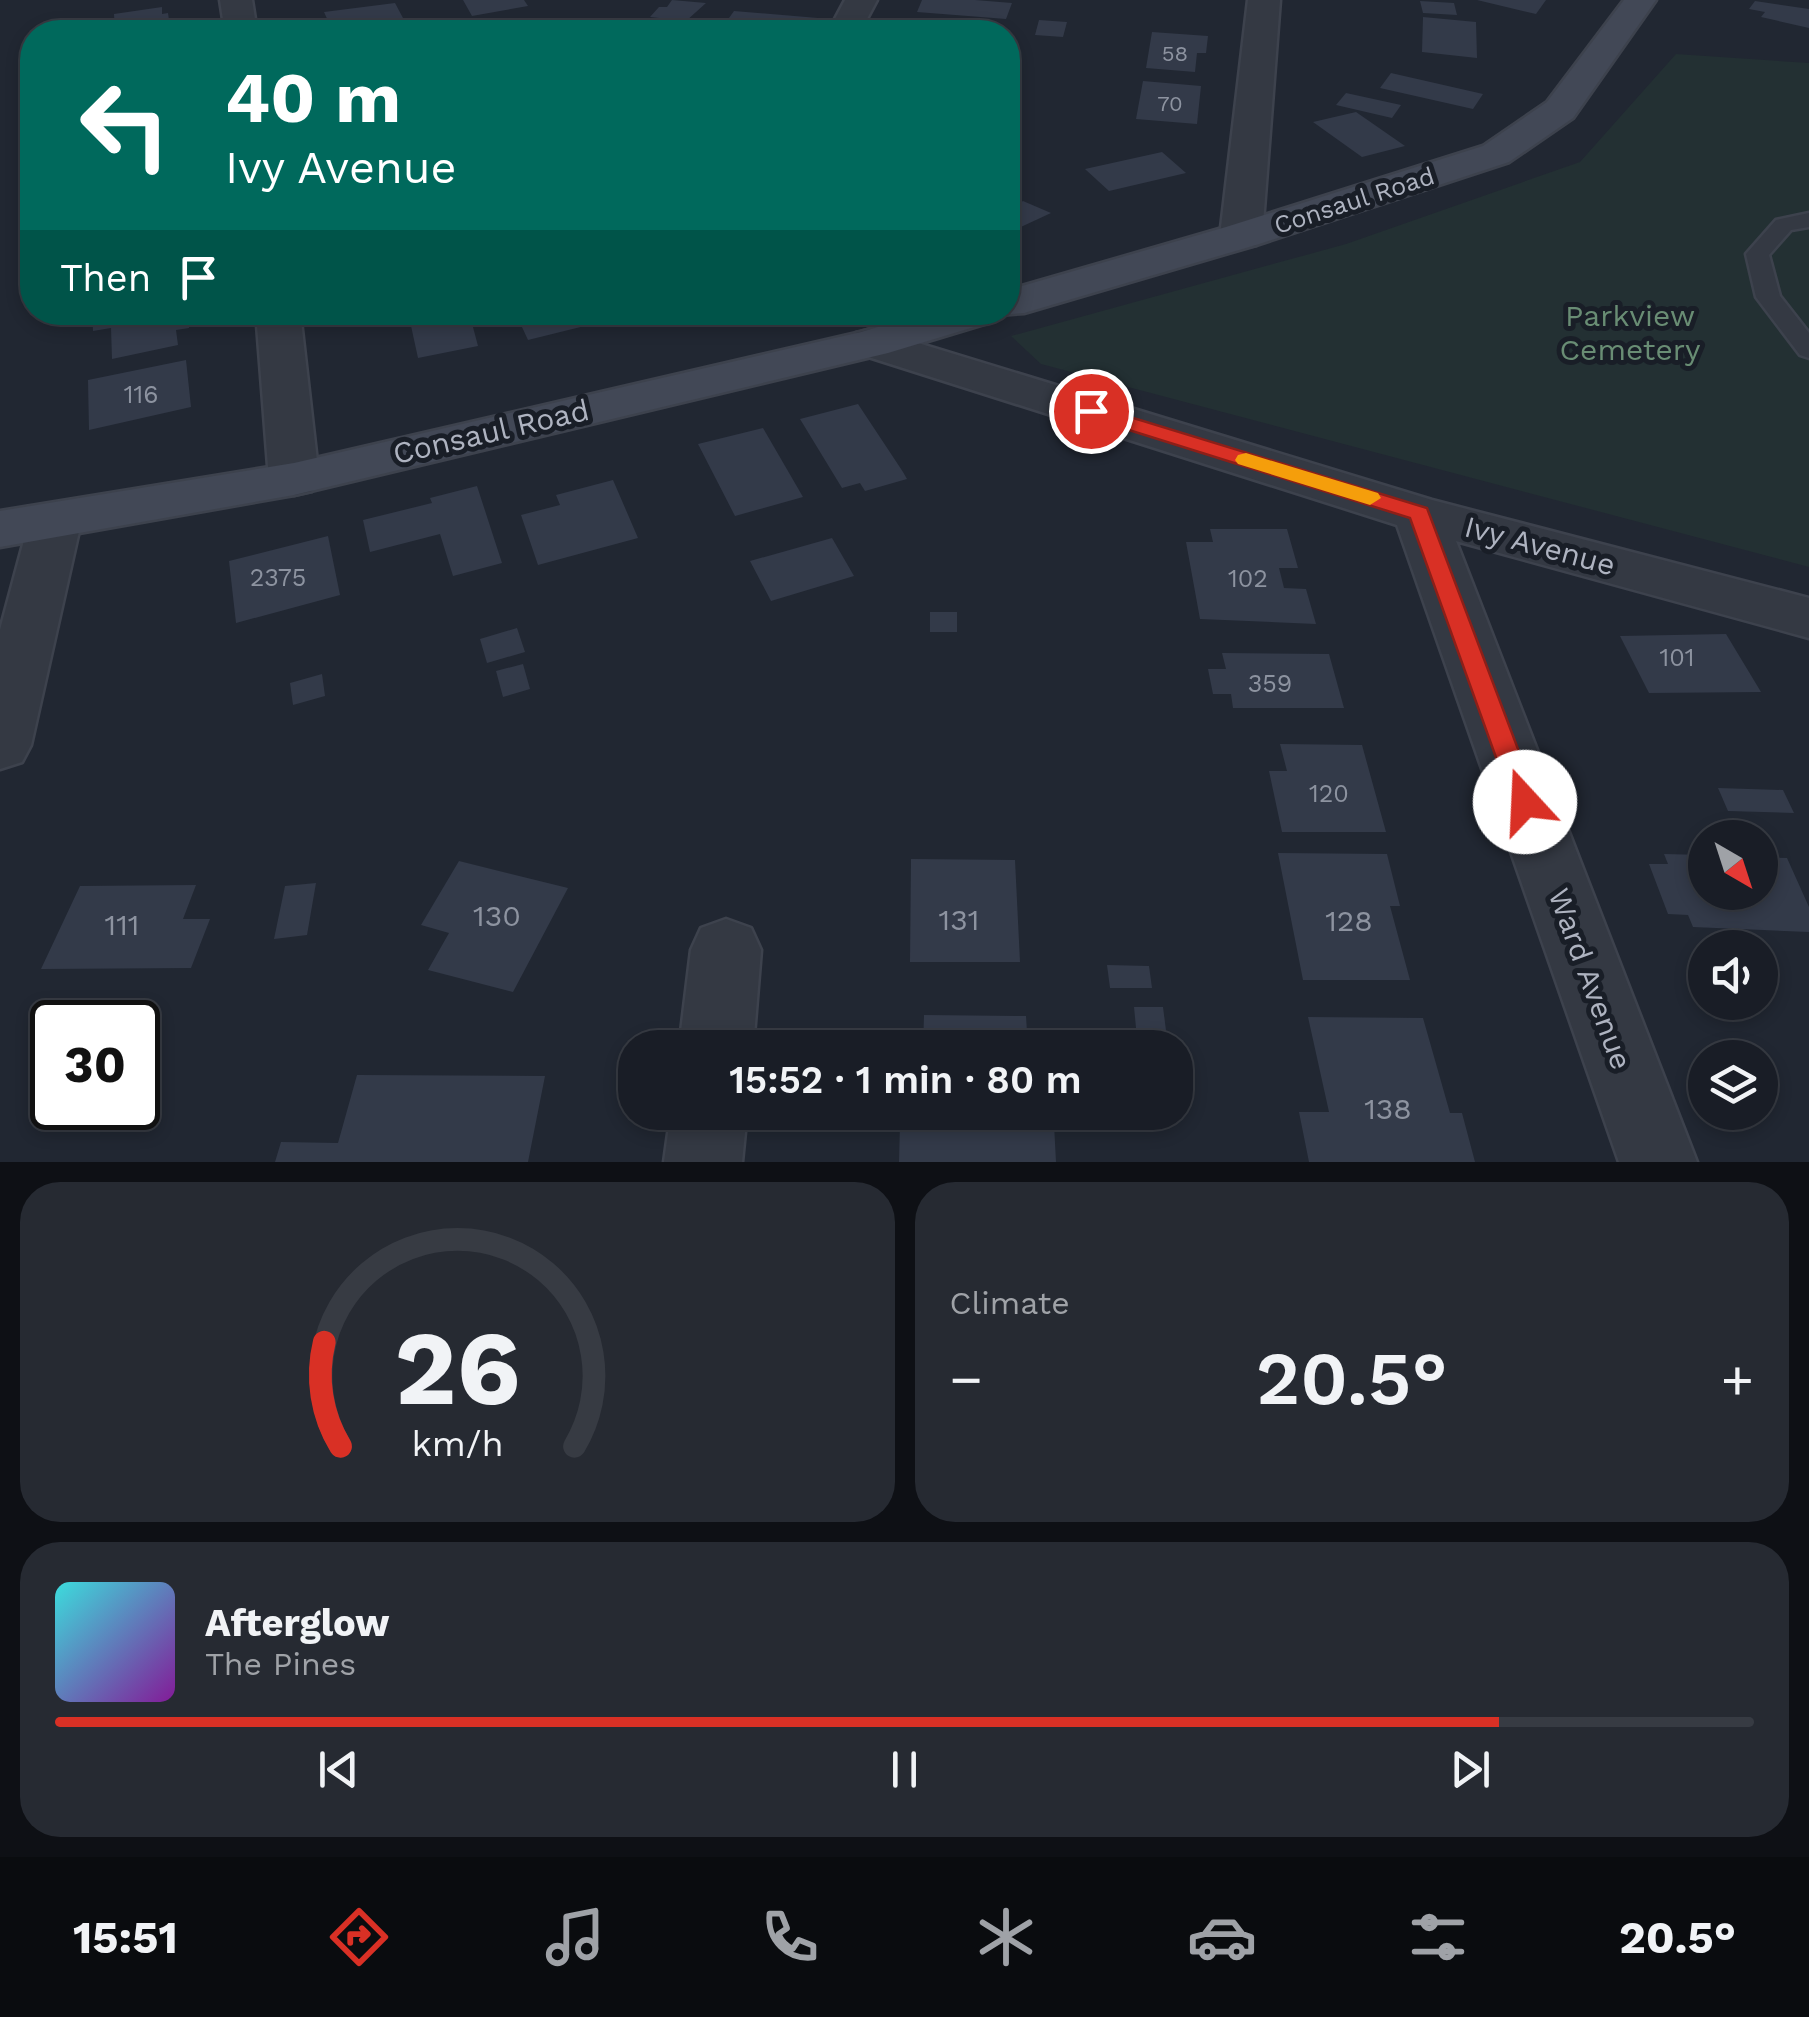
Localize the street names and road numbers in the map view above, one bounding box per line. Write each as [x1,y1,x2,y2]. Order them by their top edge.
street label: Consaul Road [1270,161,1438,240]
street label: Consaul Road [389,392,592,471]
street label: Ivy Avenue [1461,509,1619,582]
street label: Ward Avenue [1541,883,1639,1074]

